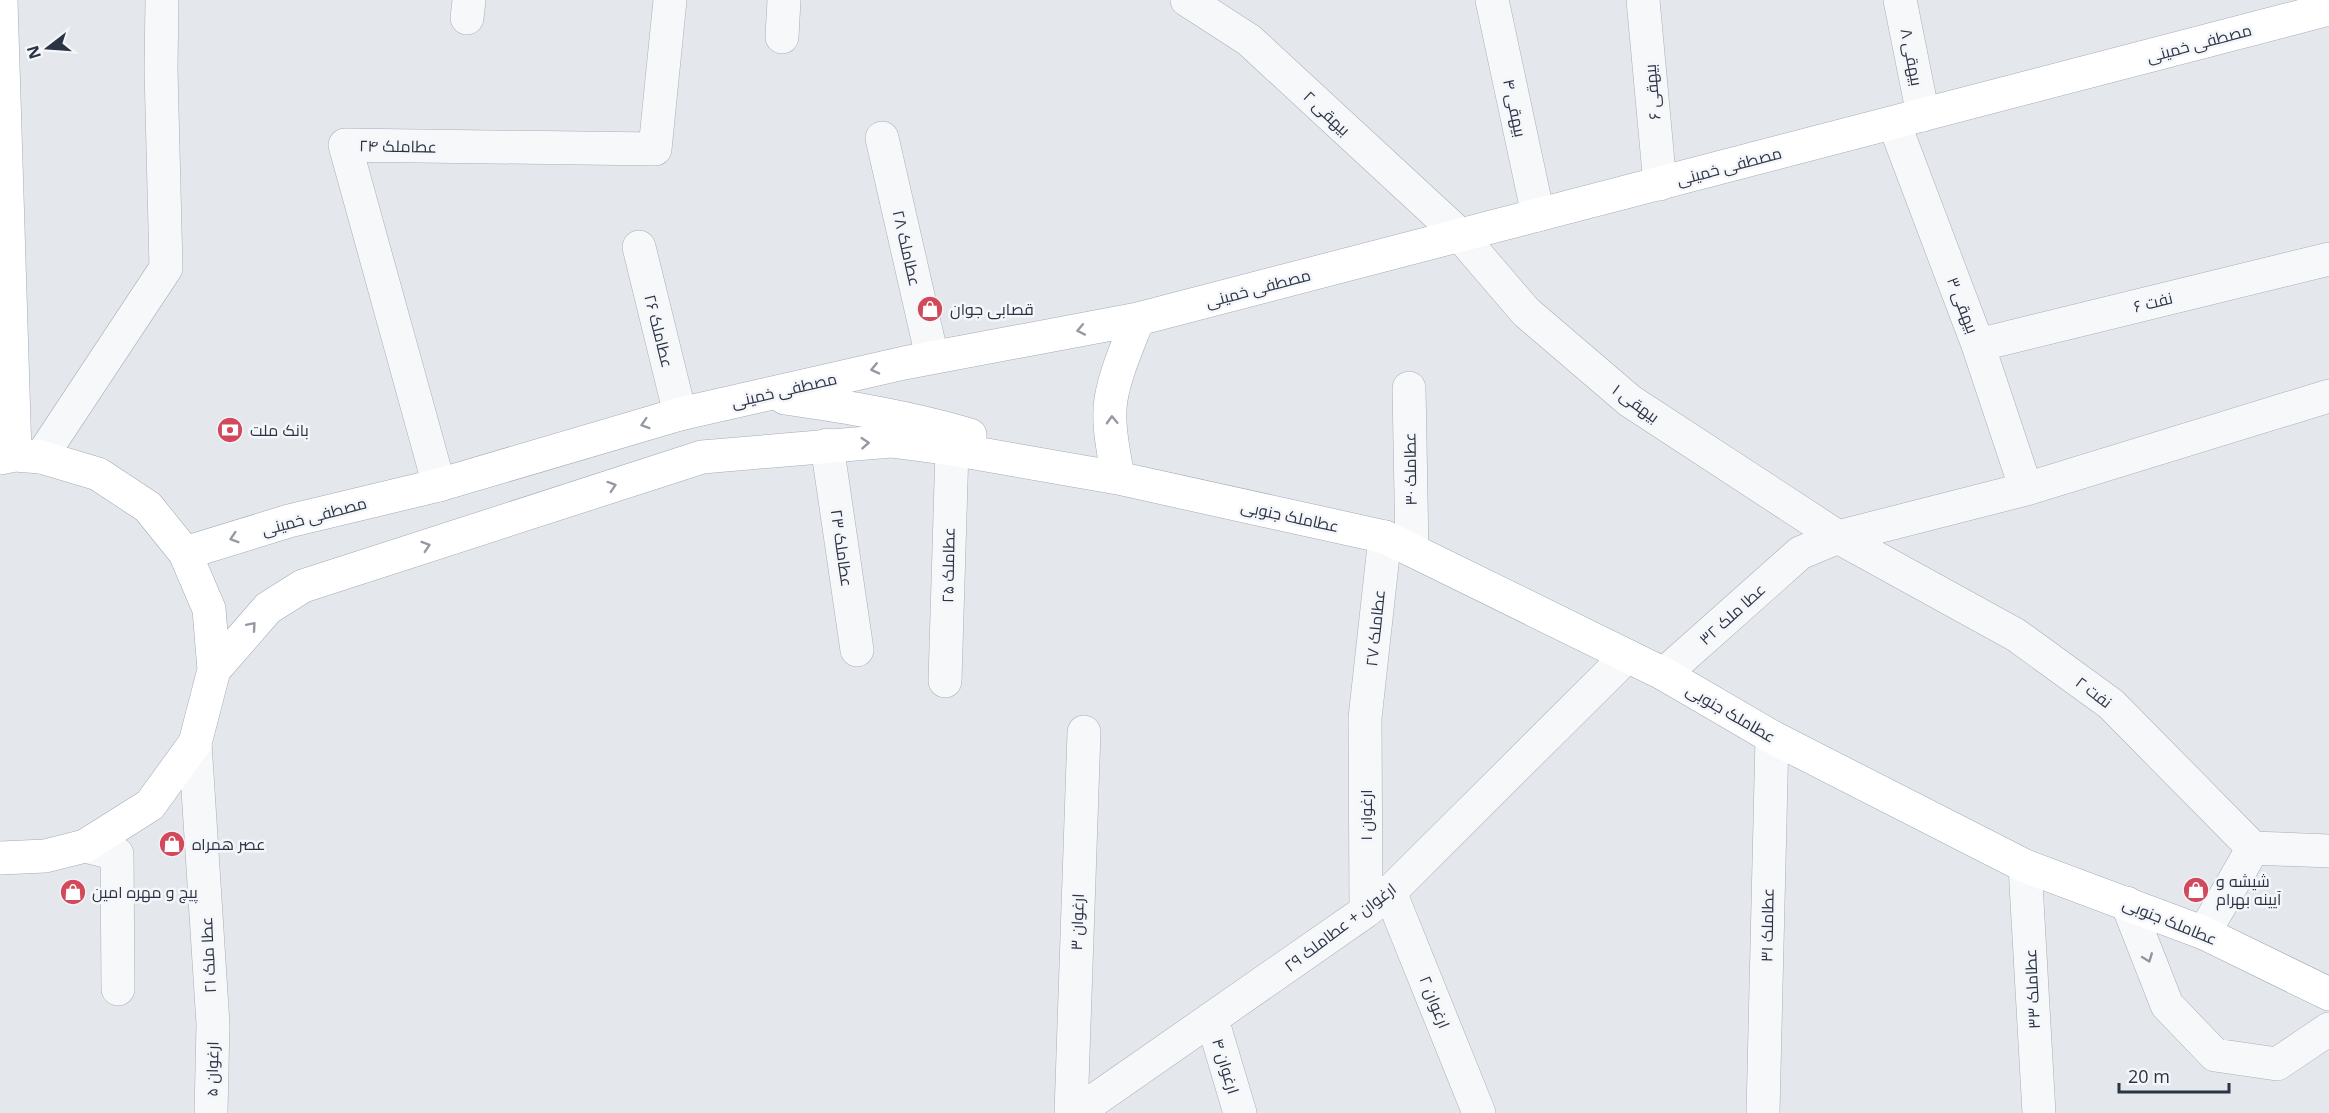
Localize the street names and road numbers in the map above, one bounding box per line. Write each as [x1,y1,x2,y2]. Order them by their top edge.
street label: مصطفی خمینی [2144,18,2254,68]
street label: بیهقی ۸ [1896,26,1928,88]
street label: بیهقی ۶ [1639,63,1665,121]
street label: بیهقی ۴ [1498,77,1532,139]
street label: بیهقی ۲ [1299,86,1355,140]
street label: عطاملک ۲۴ [359,134,437,158]
street label: مصطفی خمینی [1674,141,1784,191]
street label: عطاملک ۲۸ [888,208,926,288]
street label: مصطفی خمینی [1203,263,1313,313]
street label: بیهقی ۳ [1942,274,1984,336]
street label: نفت ۶ [2131,287,2175,317]
street label: عطاملک ۲۶ [639,292,679,370]
street label: مصطفی خمینی [729,367,839,413]
street label: بیهقی ۱ [1608,379,1664,427]
street label: عطاملک ۳۰ [1398,432,1422,506]
street label: مصطفی خمینی [259,491,369,541]
street label: عطاملک جنوبی [1239,495,1341,537]
street label: عطاملک ۲۳ [826,508,858,588]
street label: عطاملک ۲۵ [936,527,960,603]
street label: عطا ملک ۳۲ [1694,578,1770,650]
street label: عطاملک ۲۷ [1360,589,1390,667]
street label: نفت ۲ [2071,671,2117,713]
street label: عطاملک جنوبی [1682,679,1780,747]
street label: ارغوان ۱ [1355,789,1377,841]
street label: ارغوان + عطاملک ۲۹ [1279,878,1401,976]
street label: عطاملک ۳۱ [1755,888,1779,962]
street label: عطاملک جنوبی [2120,892,2220,950]
street label: ارغوان ۳ [1065,893,1089,951]
street label: عطا ملک ۲۱ [195,916,221,994]
street label: عطاملک ۳۳ [2019,948,2045,1030]
street label: ارغوان ۲ [1415,972,1455,1032]
street label: ارغوان ۴ [1207,1036,1245,1096]
street label: ارغوان ۵ [201,1041,223,1097]

